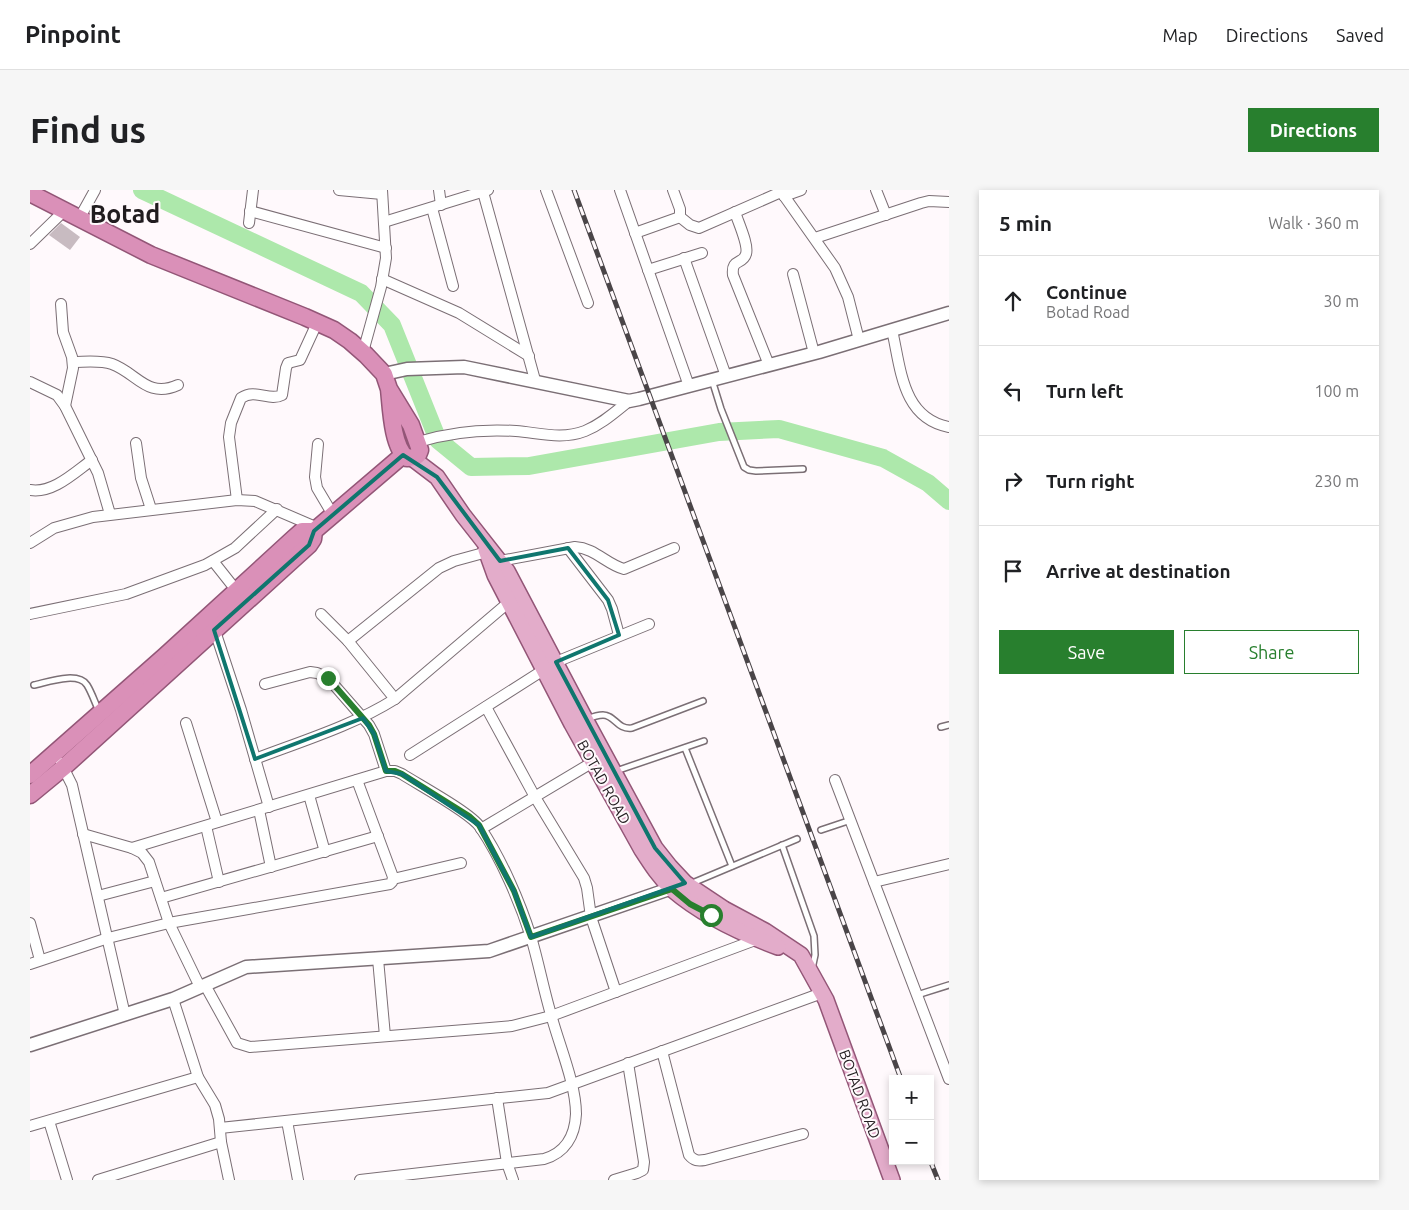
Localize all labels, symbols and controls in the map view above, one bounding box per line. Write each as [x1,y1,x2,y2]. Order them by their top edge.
text: Pinpoint [25,21,121,48]
text: Map [1162,25,1198,45]
text: Directions [1226,25,1308,45]
text: Saved [1336,25,1384,45]
button: Directions [1248,108,1379,152]
text: Find us [30,110,146,150]
district label: Botad [90,200,160,228]
text: 5 min [999,211,1052,235]
text: Walk · 360 m [1268,214,1359,232]
text: Continue [1046,281,1127,303]
icon: ahead [999,287,1027,315]
text: 30 m [1323,292,1359,310]
text: Botad Road [1046,303,1130,321]
icon: left [999,377,1027,405]
text: Turn left [1046,380,1124,402]
text: 100 m [1314,382,1359,400]
icon: right [999,467,1027,495]
text: Turn right [1046,470,1134,492]
text: 230 m [1314,472,1359,490]
icon: arrive [999,557,1027,585]
text: Arrive at destination [1046,560,1231,582]
button: Save [999,630,1174,674]
button: Share [1184,630,1359,674]
route end [317,667,340,690]
street label: BOTAD ROAD [574,737,634,827]
route start [700,904,723,927]
street label: BOTAD ROAD [836,1047,884,1141]
map controls [889,1075,934,1165]
button: + [889,1075,934,1120]
button: − [889,1120,934,1165]

